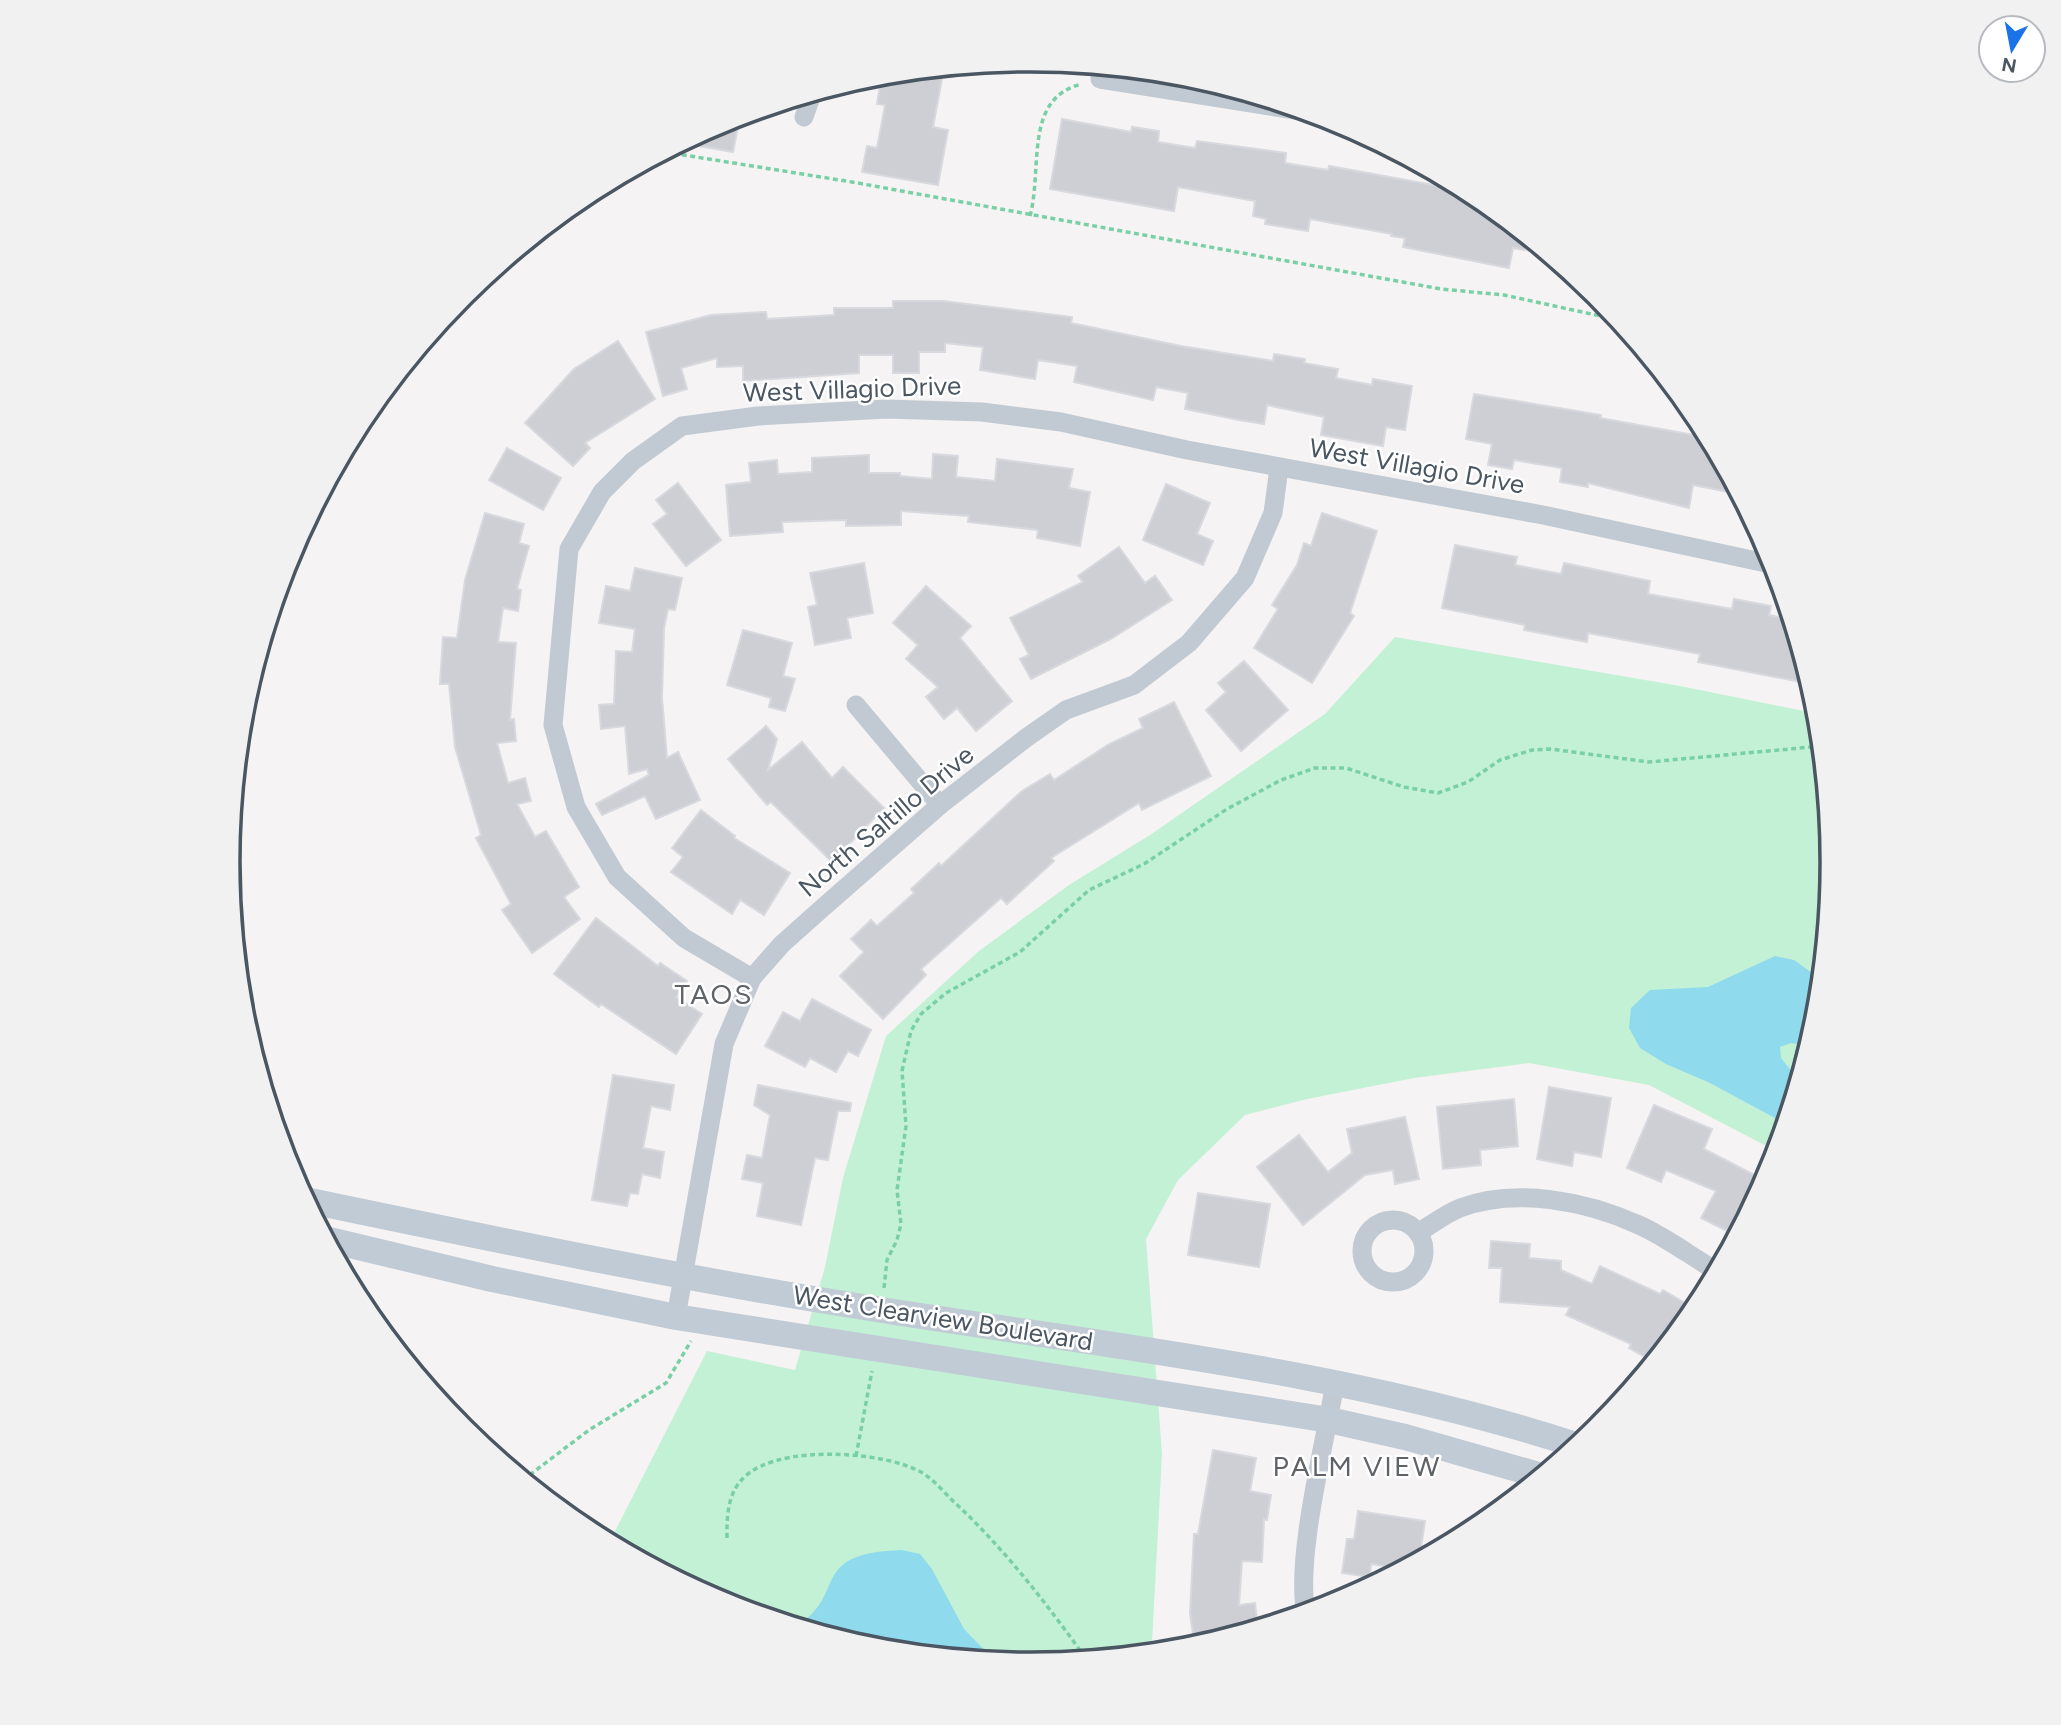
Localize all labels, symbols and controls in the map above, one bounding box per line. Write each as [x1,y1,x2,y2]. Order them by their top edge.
north arrow [1977,14,2047,84]
text: N [2000,53,2018,78]
street label: West Villagio Drive [742,369,962,409]
street label: West Villagio Drive [1307,431,1527,501]
street label: North Saltillo Drive [792,738,980,904]
district label: TAOS [675,977,753,1011]
street label: West Clearview Boulevard [791,1279,1095,1357]
district label: PALM VIEW [1273,1449,1441,1483]

